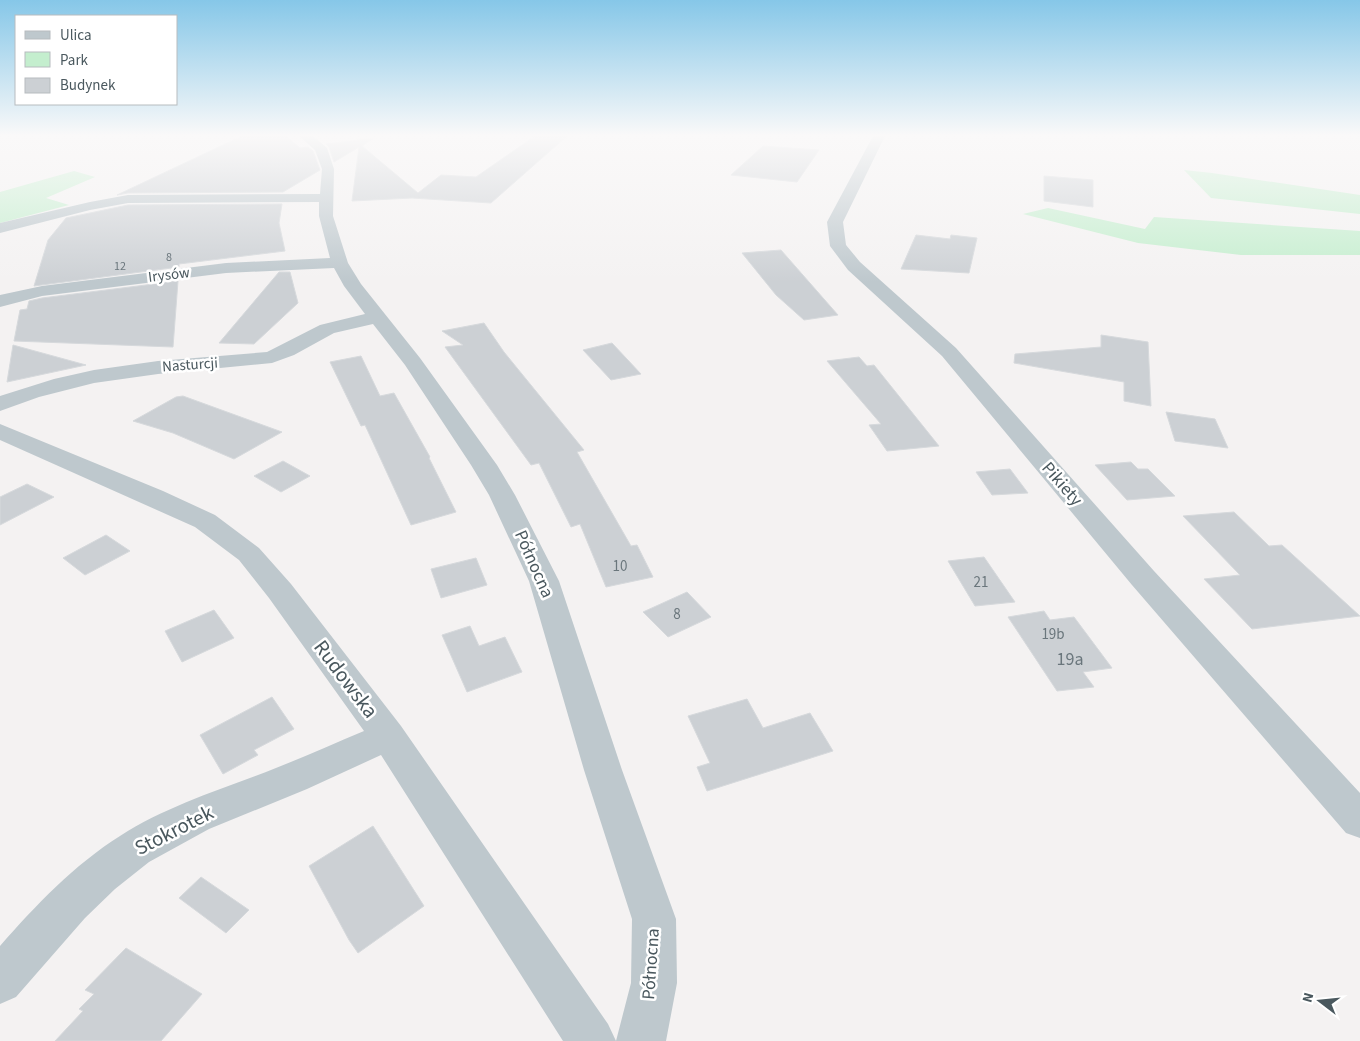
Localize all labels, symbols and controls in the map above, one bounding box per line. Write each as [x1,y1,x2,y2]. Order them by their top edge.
legend [15,15,178,105]
text: Ulica [60,25,91,46]
text: Park [60,50,89,71]
text: Budynek [60,75,116,96]
house number: 8 [166,249,172,266]
house number: 12 [114,258,126,275]
street label: Irysów [147,262,191,288]
street label: Nasturcji [161,353,219,377]
street label: Pikiety [1036,456,1089,512]
street label: Północna [508,526,560,602]
house number: 10 [613,556,627,577]
house number: 21 [974,572,988,593]
house number: 8 [673,604,681,625]
house number: 19b [1041,624,1065,645]
street label: Rudowska [307,634,385,724]
house number: 19a [1057,647,1083,672]
street label: Stokrotek [129,797,219,863]
street label: Północna [636,927,666,1001]
north arrow [1295,976,1345,1026]
text: N [1298,990,1319,1005]

